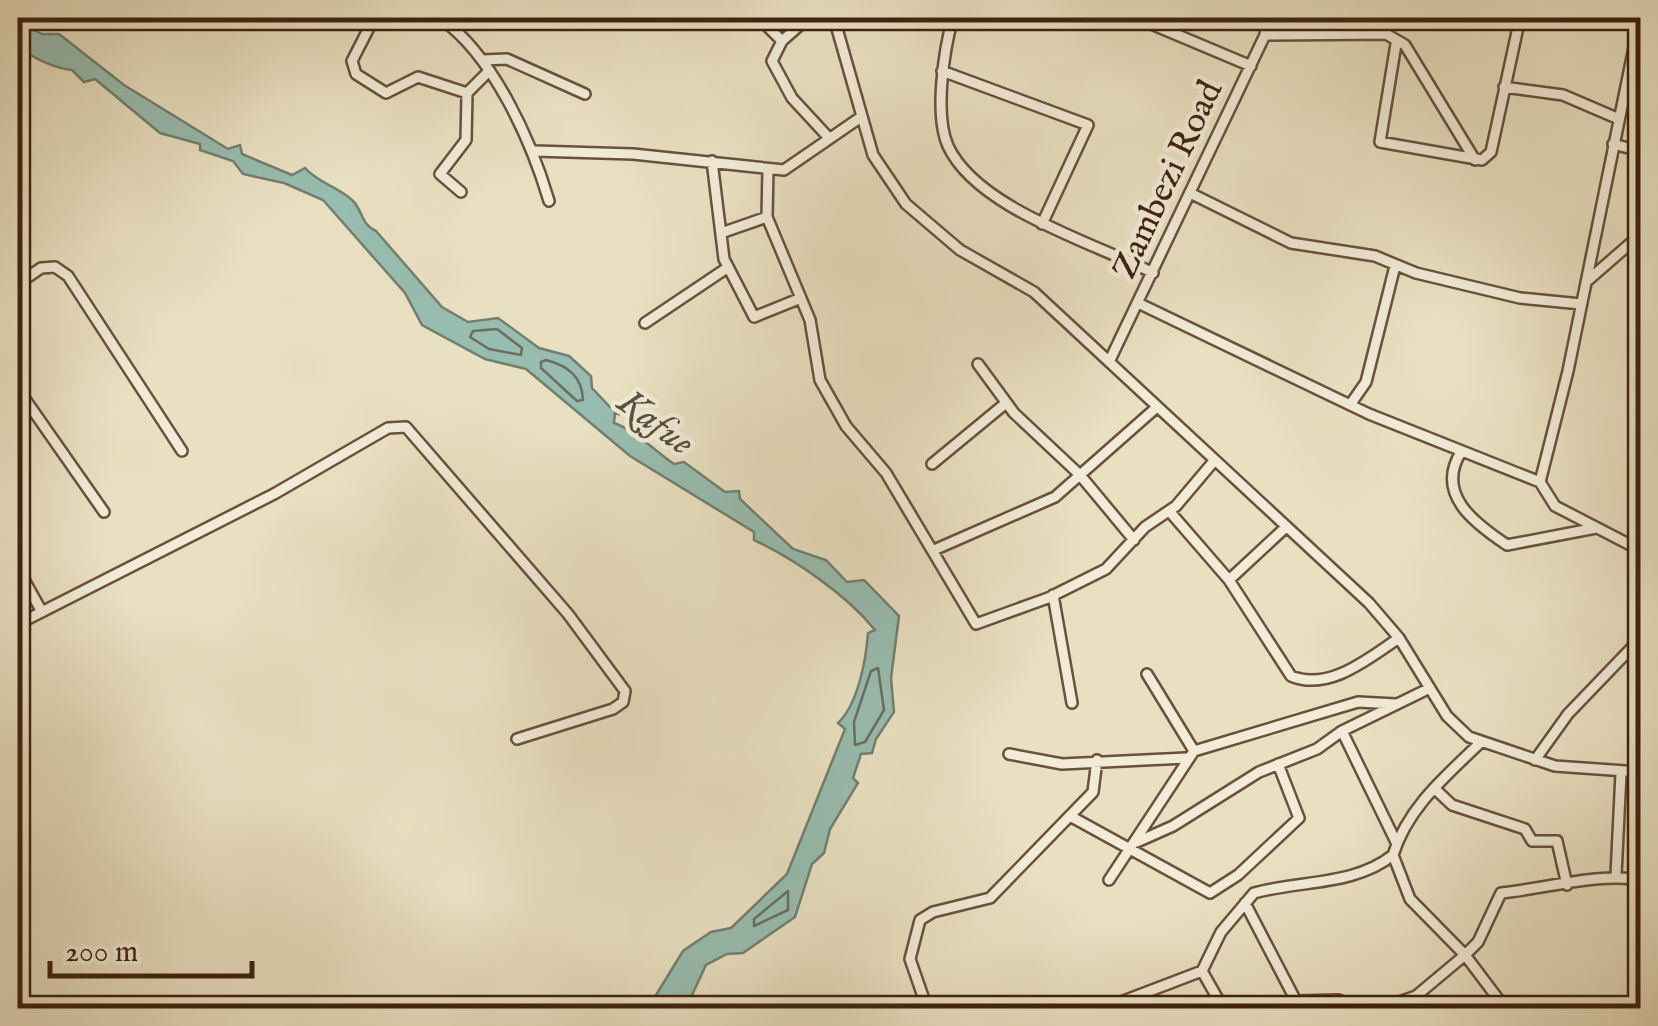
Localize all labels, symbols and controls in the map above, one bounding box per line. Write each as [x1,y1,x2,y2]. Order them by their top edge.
street label: Zambezi Road [1103,73,1234,286]
water label: Kafue [606,378,703,468]
scale bar [50,916,252,978]
text: 200 m [65,934,138,972]

